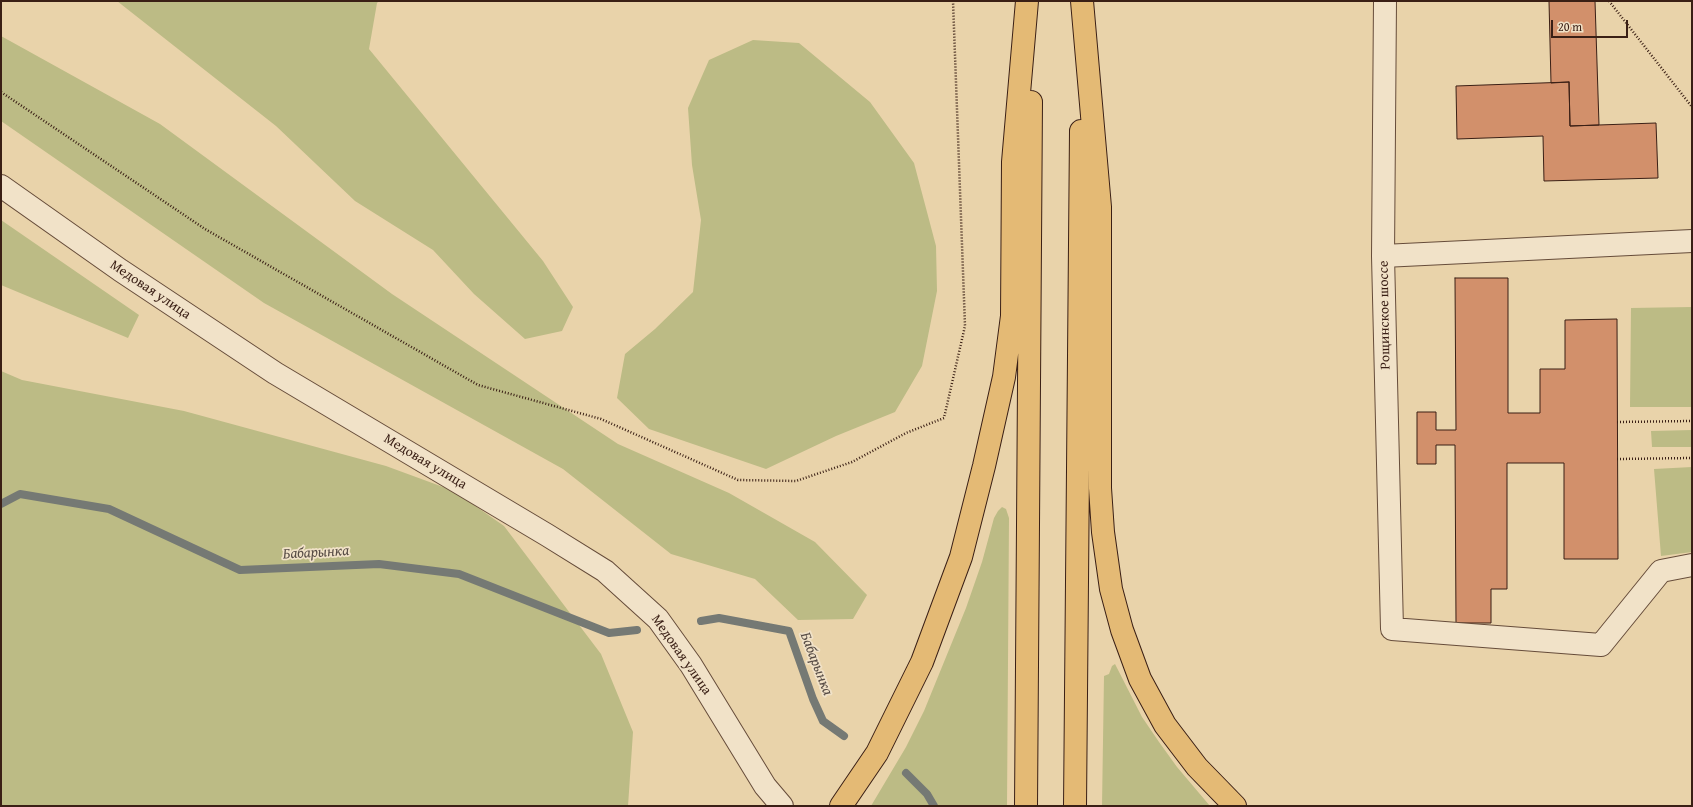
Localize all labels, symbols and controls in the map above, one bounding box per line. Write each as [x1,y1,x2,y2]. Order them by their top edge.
scale bar [1553,12,1630,38]
text: 20 m [1558,18,1582,35]
street label: Медовая улица [106,257,194,323]
street label: Рощинское шоссе [1376,260,1394,370]
street label: Медовая улица [380,431,470,493]
water label: Бабарынка [282,542,350,564]
street label: Медовая улица [647,612,715,698]
water label: Бабарынка [796,630,836,698]

